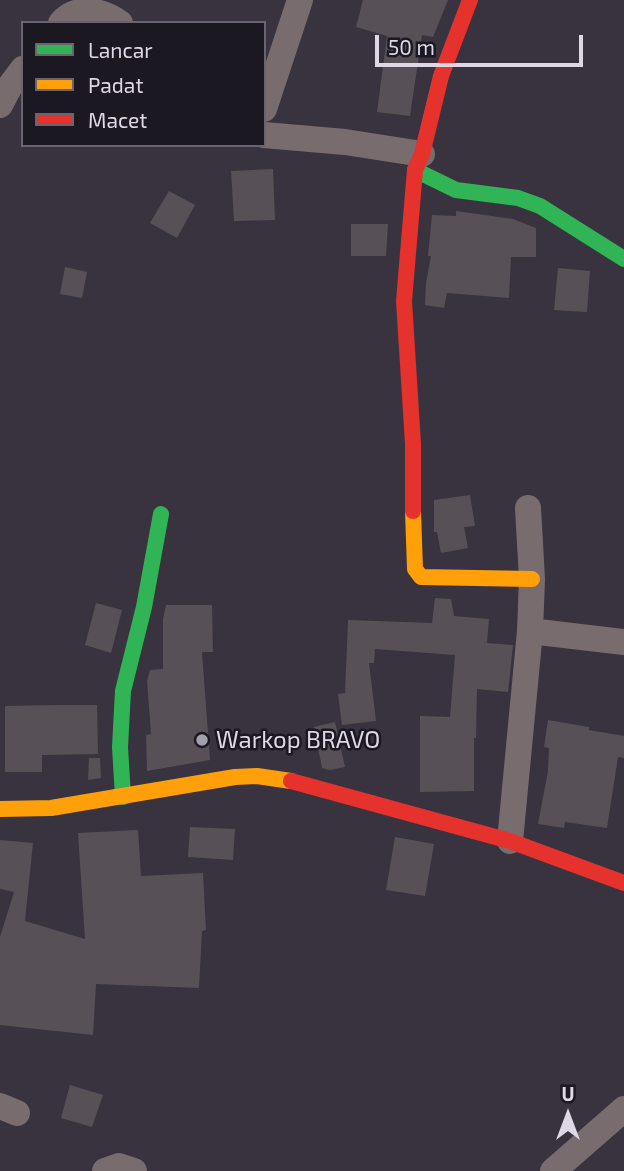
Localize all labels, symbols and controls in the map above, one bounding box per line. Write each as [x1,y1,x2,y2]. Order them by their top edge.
legend [21,21,266,147]
scale bar [379,21,587,65]
text: 50 m [388,34,435,59]
text: Lancar [88,37,153,62]
text: Padat [88,72,143,97]
text: Macet [88,107,147,132]
place label: Warkop BRAVO [216,726,380,754]
marker: Warkop BRAVO [194,732,210,748]
north arrow [533,1080,603,1150]
text: U [561,1082,575,1105]

